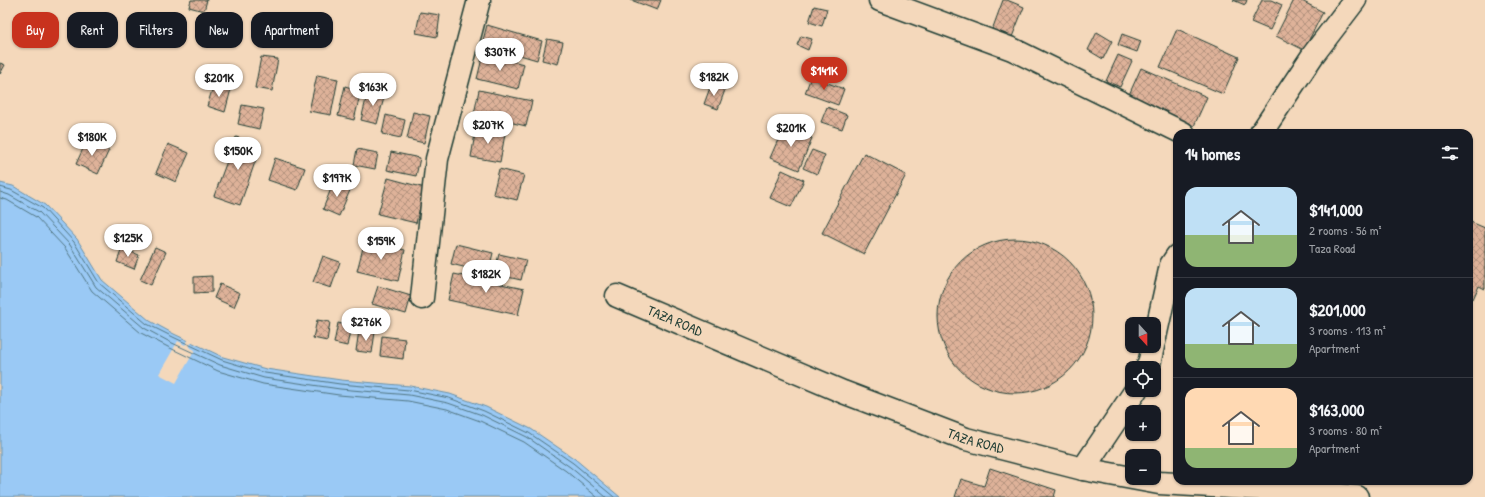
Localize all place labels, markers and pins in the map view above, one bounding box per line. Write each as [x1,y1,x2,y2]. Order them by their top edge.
pin: $307K [472,38,528,72]
pin: $141K [796,57,852,91]
pin: $182K [686,63,742,97]
pin: $201K [191,64,247,98]
pin: $163K [345,73,401,107]
pin: $207K [460,111,516,145]
pin: $201K [763,114,819,148]
pin: $180K [64,123,120,157]
pin: $150K [210,137,266,171]
pin: $197K [309,164,365,198]
pin: $125K [100,224,156,258]
pin: $159K [353,227,409,261]
pin: $182K [458,260,514,294]
pin: $276K [338,308,394,342]

